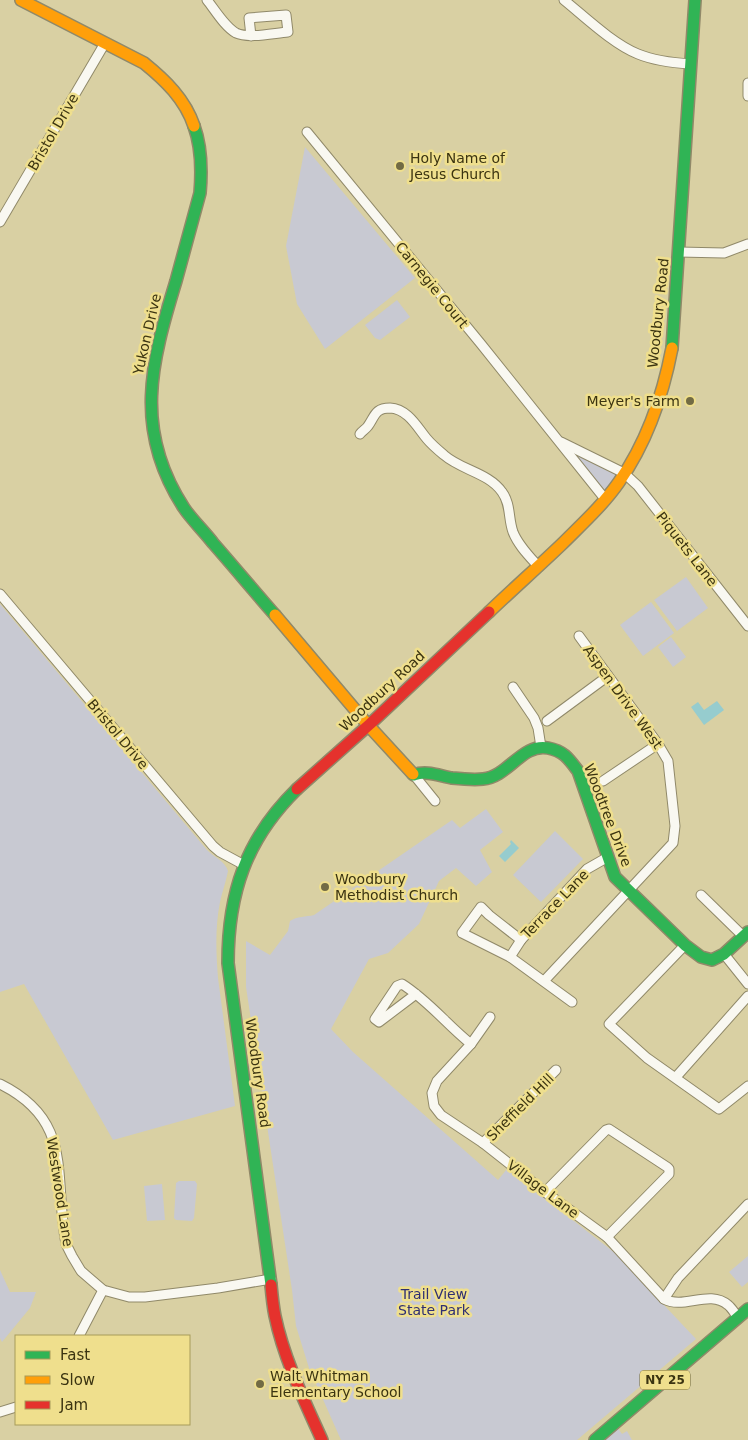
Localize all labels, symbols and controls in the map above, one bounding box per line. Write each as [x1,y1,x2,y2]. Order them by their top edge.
street label: Bristol Drive [25,91,81,173]
place label: Holy Name of Jesus Church [409,150,506,182]
marker: Holy Name of Jesus Church [394,160,406,172]
street label: Carnegie Court [393,239,472,331]
street label: Woodbury Road [644,257,672,369]
street label: Yukon Drive [130,292,164,377]
place label: Meyer's Farm [587,393,680,409]
marker: Meyer's Farm [684,395,696,407]
street label: Piquets Lane [653,509,721,589]
street label: Aspen Drive West [580,642,666,752]
street label: Woodbury Road [336,647,428,735]
street label: Bristol Drive [84,696,152,772]
street label: Woodtree Drive [581,761,635,869]
street label: Terrace Lane [518,866,592,942]
place label: Woodbury Methodist Church [335,871,458,903]
marker: Woodbury Methodist Church [319,881,331,893]
street label: Woodbury Road [242,1017,274,1129]
street label: Sheffield Hill [483,1070,557,1144]
street label: Westwood Lane [43,1136,77,1248]
street label: Village Lane [504,1157,582,1221]
park label: Trail View State Park [398,1286,471,1318]
legend [15,1335,190,1425]
text: Fast [60,1346,90,1364]
place label: Walt Whitman Elementary School [270,1368,402,1400]
road number: NY 25 [640,1370,690,1390]
text: Slow [60,1371,95,1389]
marker: Walt Whitman Elementary School [254,1378,266,1390]
text: Jam [59,1396,88,1414]

